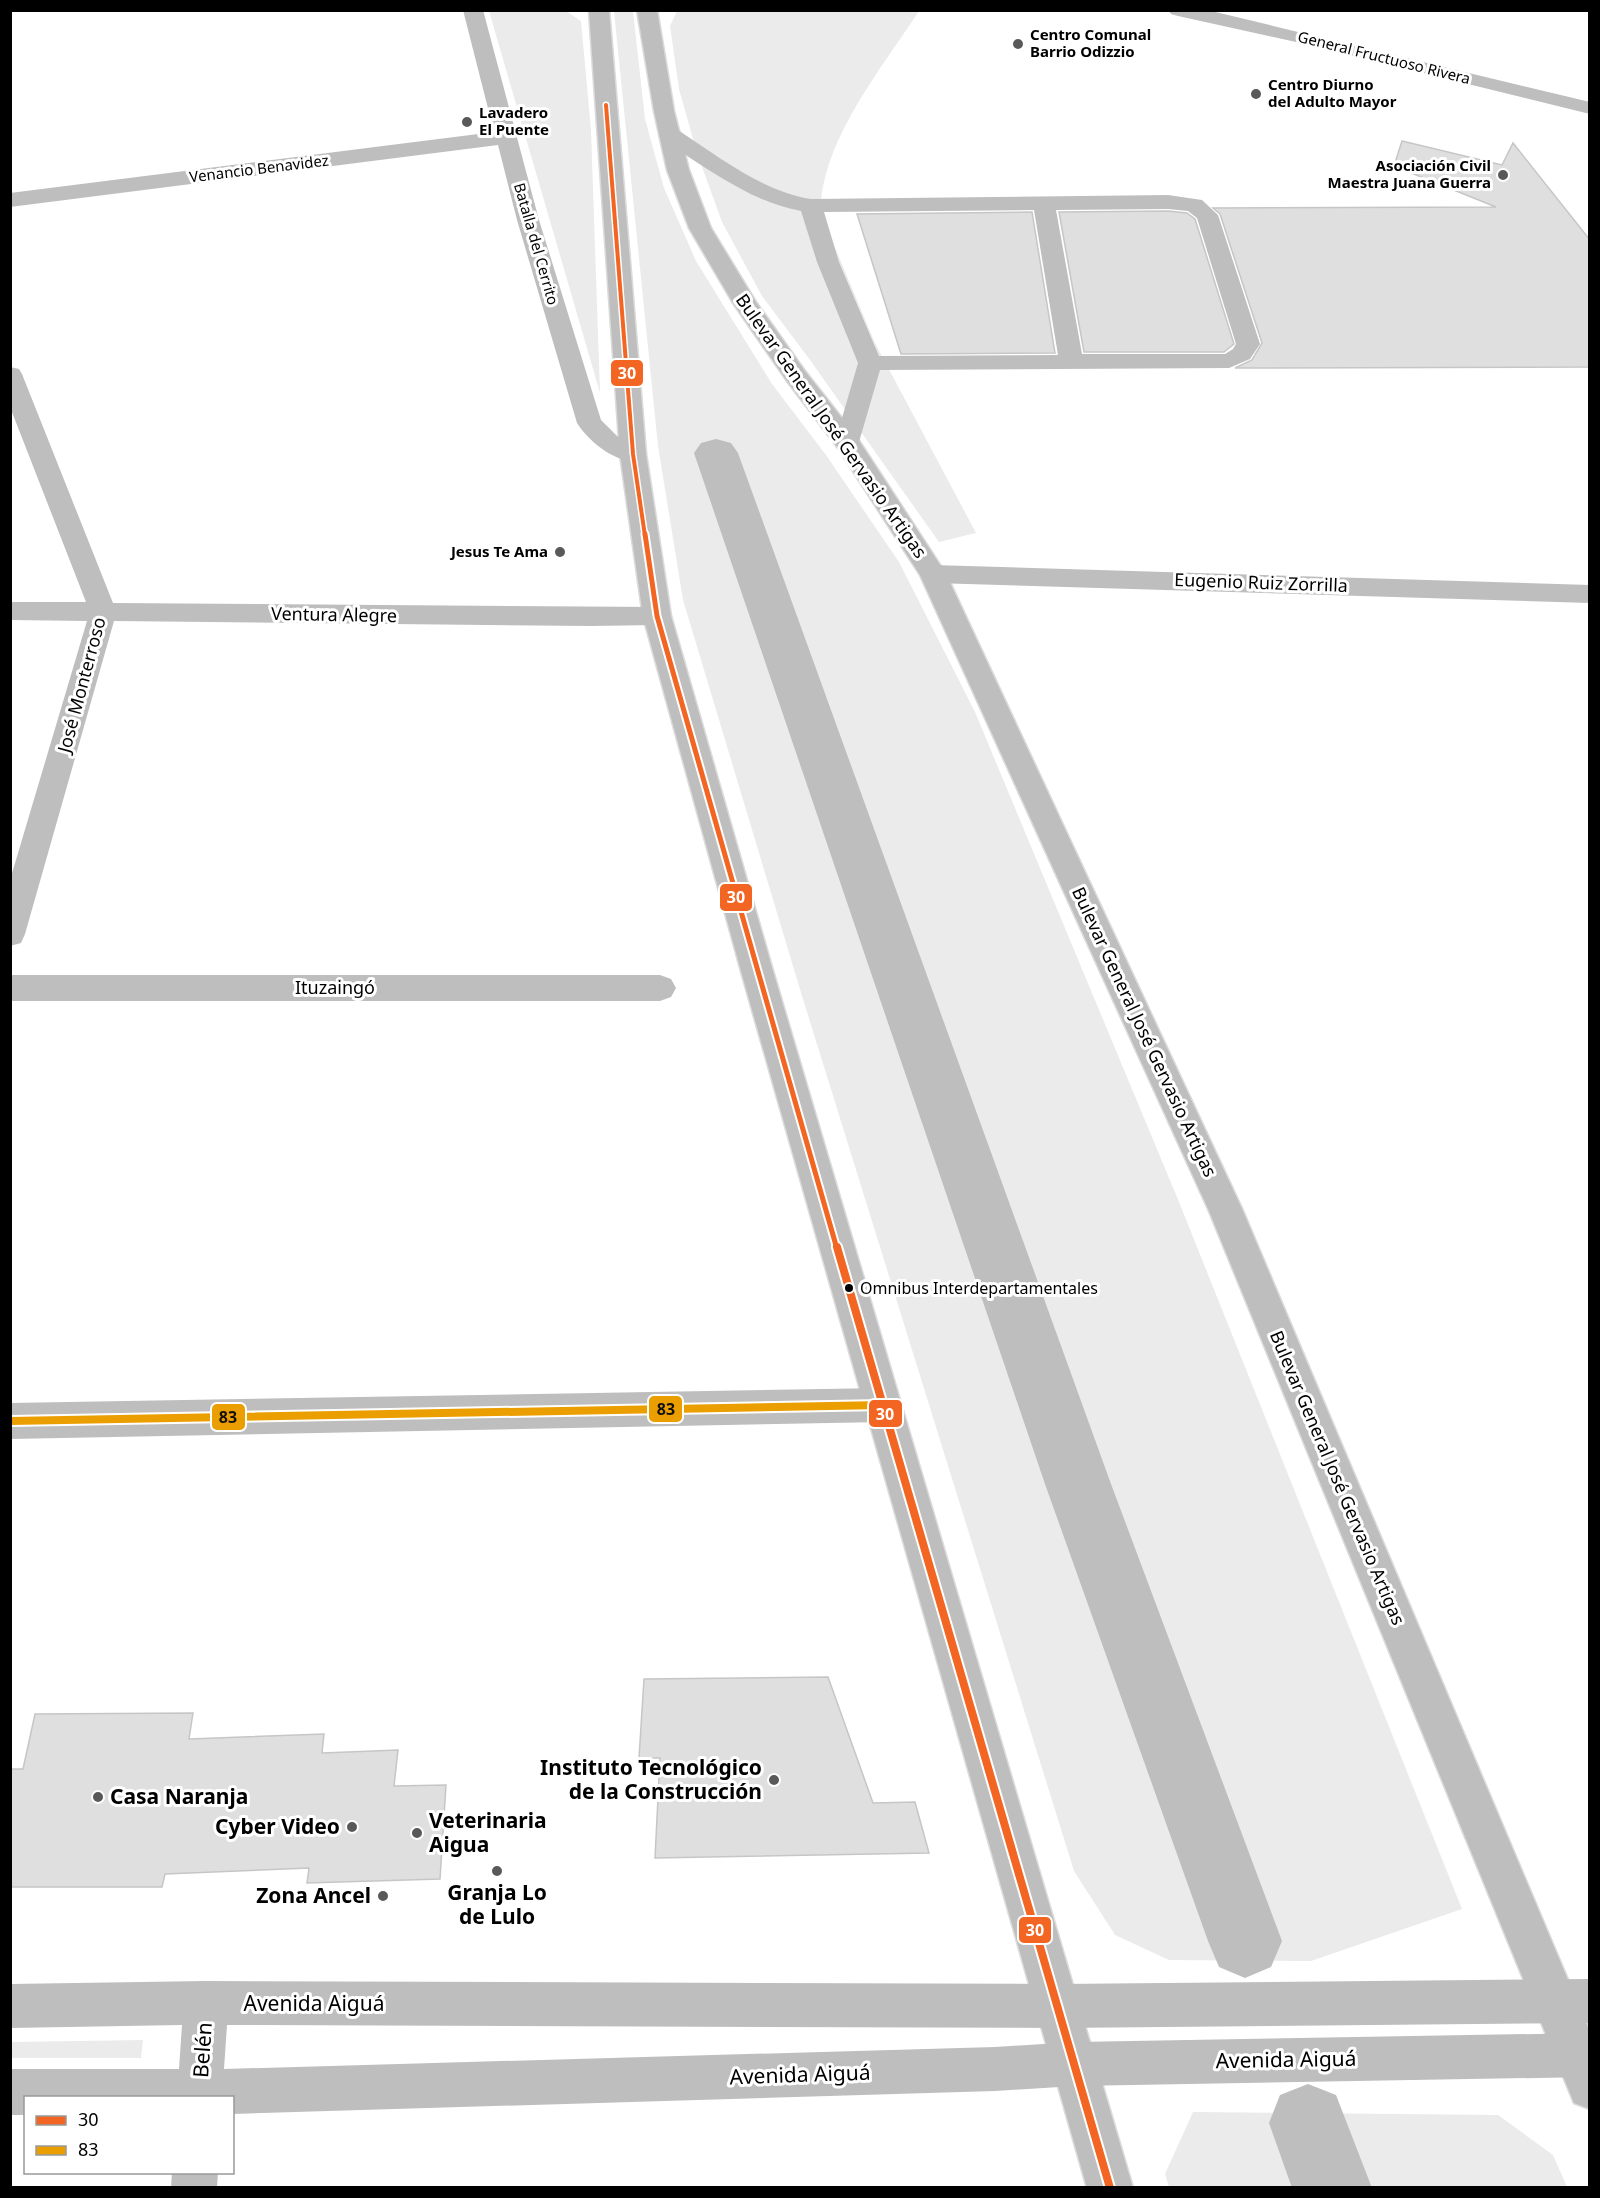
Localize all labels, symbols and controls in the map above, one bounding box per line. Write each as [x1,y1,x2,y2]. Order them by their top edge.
place label: Centro Comunal Barrio Odizzio [1030,24,1151,61]
street label: General Fructuoso Rivera [1296,26,1473,88]
marker: Centro Comunal Barrio Odizzio [1011,37,1025,51]
place label: Centro Diurno del Adulto Mayor [1268,74,1397,111]
marker: Centro Diurno del Adulto Mayor [1249,87,1263,101]
place label: Lavadero El Puente [479,102,549,139]
marker: Lavadero El Puente [460,115,474,129]
street label: Venancio Benavidez [188,150,330,186]
place label: Asociación Civil Maestra Juana Guerra [1328,155,1491,192]
marker: Asociación Civil Maestra Juana Guerra [1496,168,1510,182]
street label: Batalla del Cerrito [510,180,564,307]
street label: Bulevar General José Gervasio Artigas [731,288,933,562]
line badge: 30 [610,359,644,387]
text: 30 [618,362,636,384]
place label: Jesus Te Ama [449,541,548,561]
marker: Jesus Te Ama [553,545,567,559]
street label: Eugenio Ruiz Zorrilla [1174,567,1348,597]
street label: Ventura Alegre [271,601,397,627]
street label: José Monterroso [51,614,111,757]
line badge: 30 [719,883,753,912]
street label: Bulevar General José Gervasio Artigas [1067,883,1223,1181]
text: 30 [727,886,745,908]
street label: Ituzaingó [295,975,375,999]
place label: Omnibus Interdepartamentales [860,1277,1098,1299]
marker: Omnibus Interdepartamentales [843,1282,855,1294]
street label: Bulevar General José Gervasio Artigas [1265,1327,1411,1628]
line badge: 83 [648,1395,683,1423]
text: 83 [657,1398,675,1420]
line badge: 30 [868,1399,903,1428]
line badge: 83 [211,1403,246,1431]
text: 30 [876,1403,894,1425]
text: 83 [219,1406,237,1428]
place label: Instituto Tecnológico de la Construcción [540,1753,762,1805]
marker: Instituto Tecnológico de la Construcción [767,1773,781,1787]
place label: Casa Naranja [110,1782,248,1810]
marker: Casa Naranja [91,1790,105,1804]
place label: Veterinaria Aigua [429,1806,547,1858]
place label: Cyber Video [215,1812,340,1840]
marker: Cyber Video [345,1820,359,1834]
marker: Veterinaria Aigua [410,1826,424,1840]
marker: Granja Lo de Lulo [490,1864,504,1878]
place label: Granja Lo de Lulo [447,1878,547,1930]
place label: Zona Ancel [256,1881,371,1909]
marker: Zona Ancel [376,1889,390,1903]
line badge: 30 [1018,1916,1052,1944]
text: 30 [1026,1919,1044,1941]
street label: Avenida Aiguá [244,1989,385,2017]
street label: Belén [186,2021,218,2079]
street label: Avenida Aiguá [1215,2044,1357,2074]
street label: Avenida Aiguá [729,2058,871,2090]
legend [24,2096,234,2174]
text: 30 [78,2107,99,2131]
text: 83 [78,2137,99,2161]

